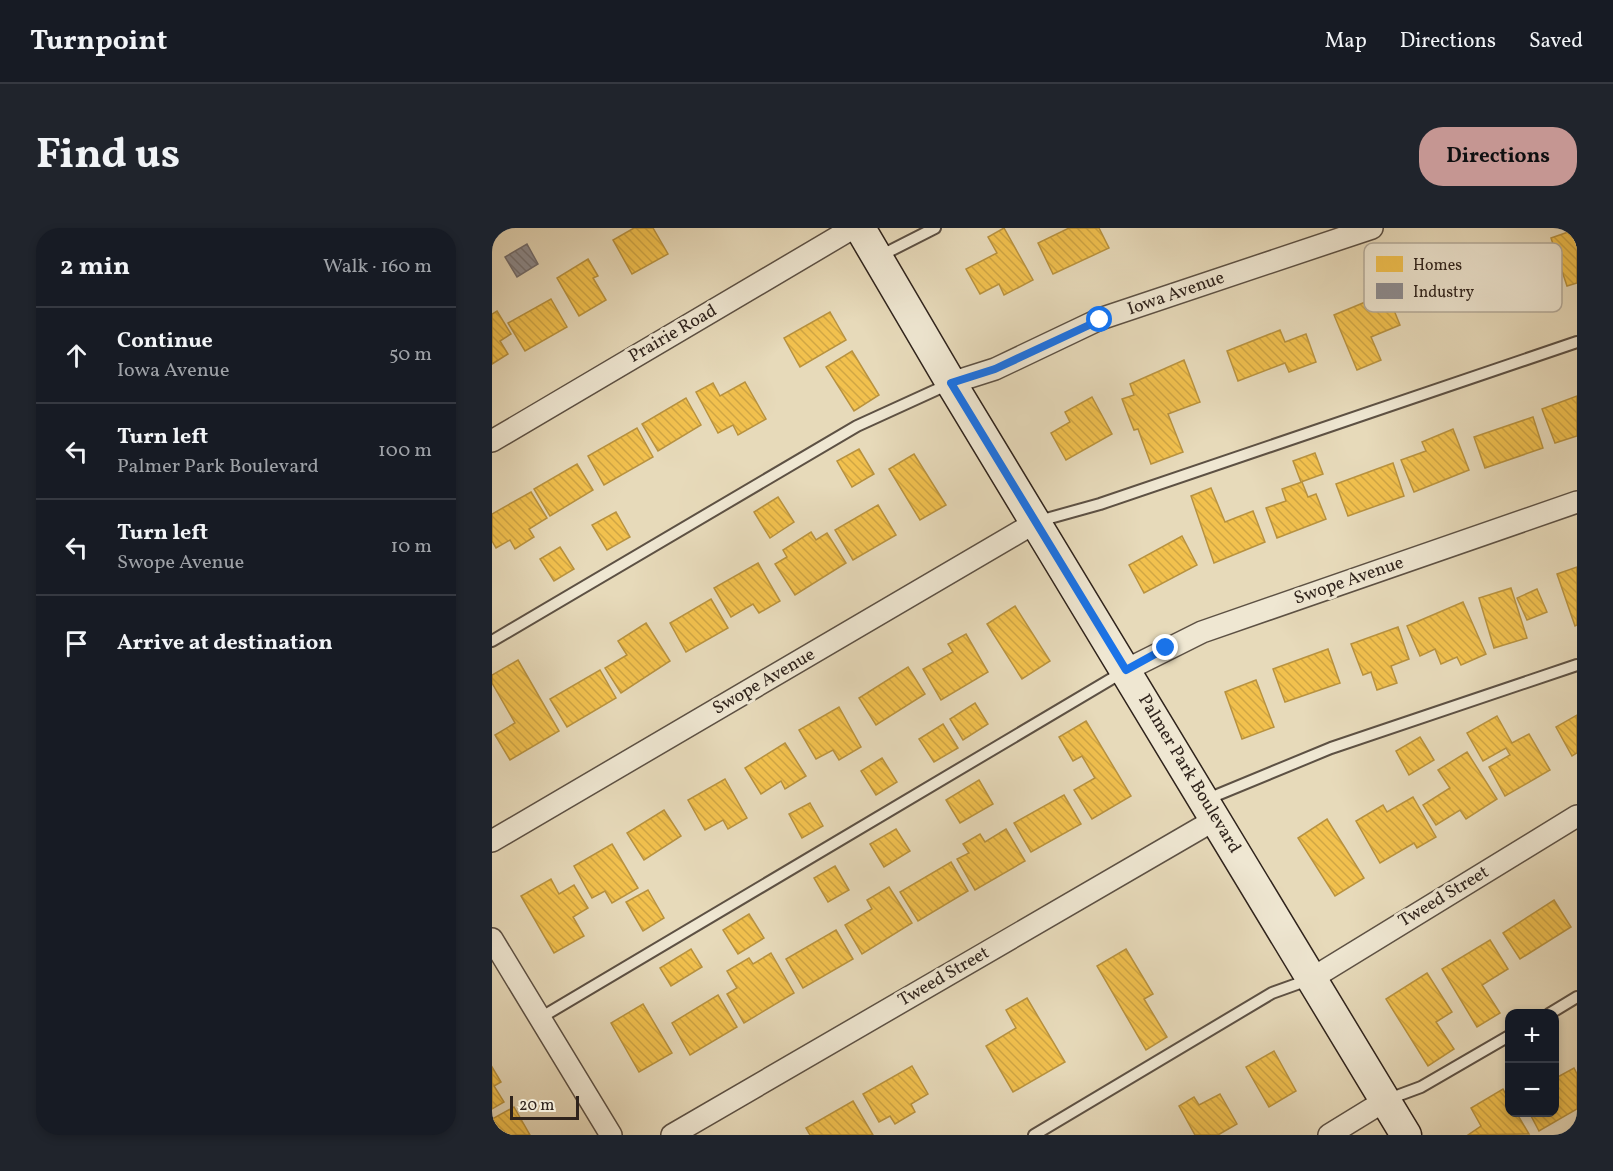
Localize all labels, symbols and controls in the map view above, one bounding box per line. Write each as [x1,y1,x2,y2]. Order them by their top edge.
text: Turnpoint [30,22,167,61]
text: Map [1325,27,1367,56]
text: Directions [1400,27,1496,56]
text: Saved [1529,27,1583,56]
text: Find us [36,127,180,186]
button: Directions [1419,127,1577,186]
legend [1364,243,1562,312]
text: 2 min [60,249,130,285]
text: Walk · 160 m [323,253,432,281]
text: Homes [1413,255,1462,277]
street label: Iowa Avenue [1124,266,1228,322]
text: Industry [1413,282,1474,304]
street label: Prairie Road [624,299,722,369]
route start [1086,306,1112,332]
text: Continue [117,326,213,357]
icon: ahead [60,339,93,372]
text: 50 m [389,341,432,369]
text: Iowa Avenue [117,357,229,385]
text: Turn left [117,422,208,453]
icon: left [60,435,93,468]
text: 100 m [378,437,432,465]
text: Palmer Park Boulevard [117,453,319,481]
text: Turn left [117,518,208,549]
icon: left [60,531,93,564]
text: 10 m [391,533,432,561]
text: Swope Avenue [117,549,244,577]
street label: Swope Avenue [1291,551,1407,611]
icon: arrive [60,627,93,660]
text: Arrive at destination [117,628,333,659]
route end [1152,634,1178,660]
street label: Swope Avenue [708,643,820,721]
street label: Palmer Park Boulevard [1132,690,1246,858]
street label: Tweed Street [1394,860,1494,934]
street label: Tweed Street [894,941,994,1013]
map controls [1505,1009,1559,1117]
button: + [1505,1009,1559,1063]
button: − [1505,1063,1559,1117]
scale bar [510,1093,579,1120]
text: 20 m [519,1095,554,1117]

